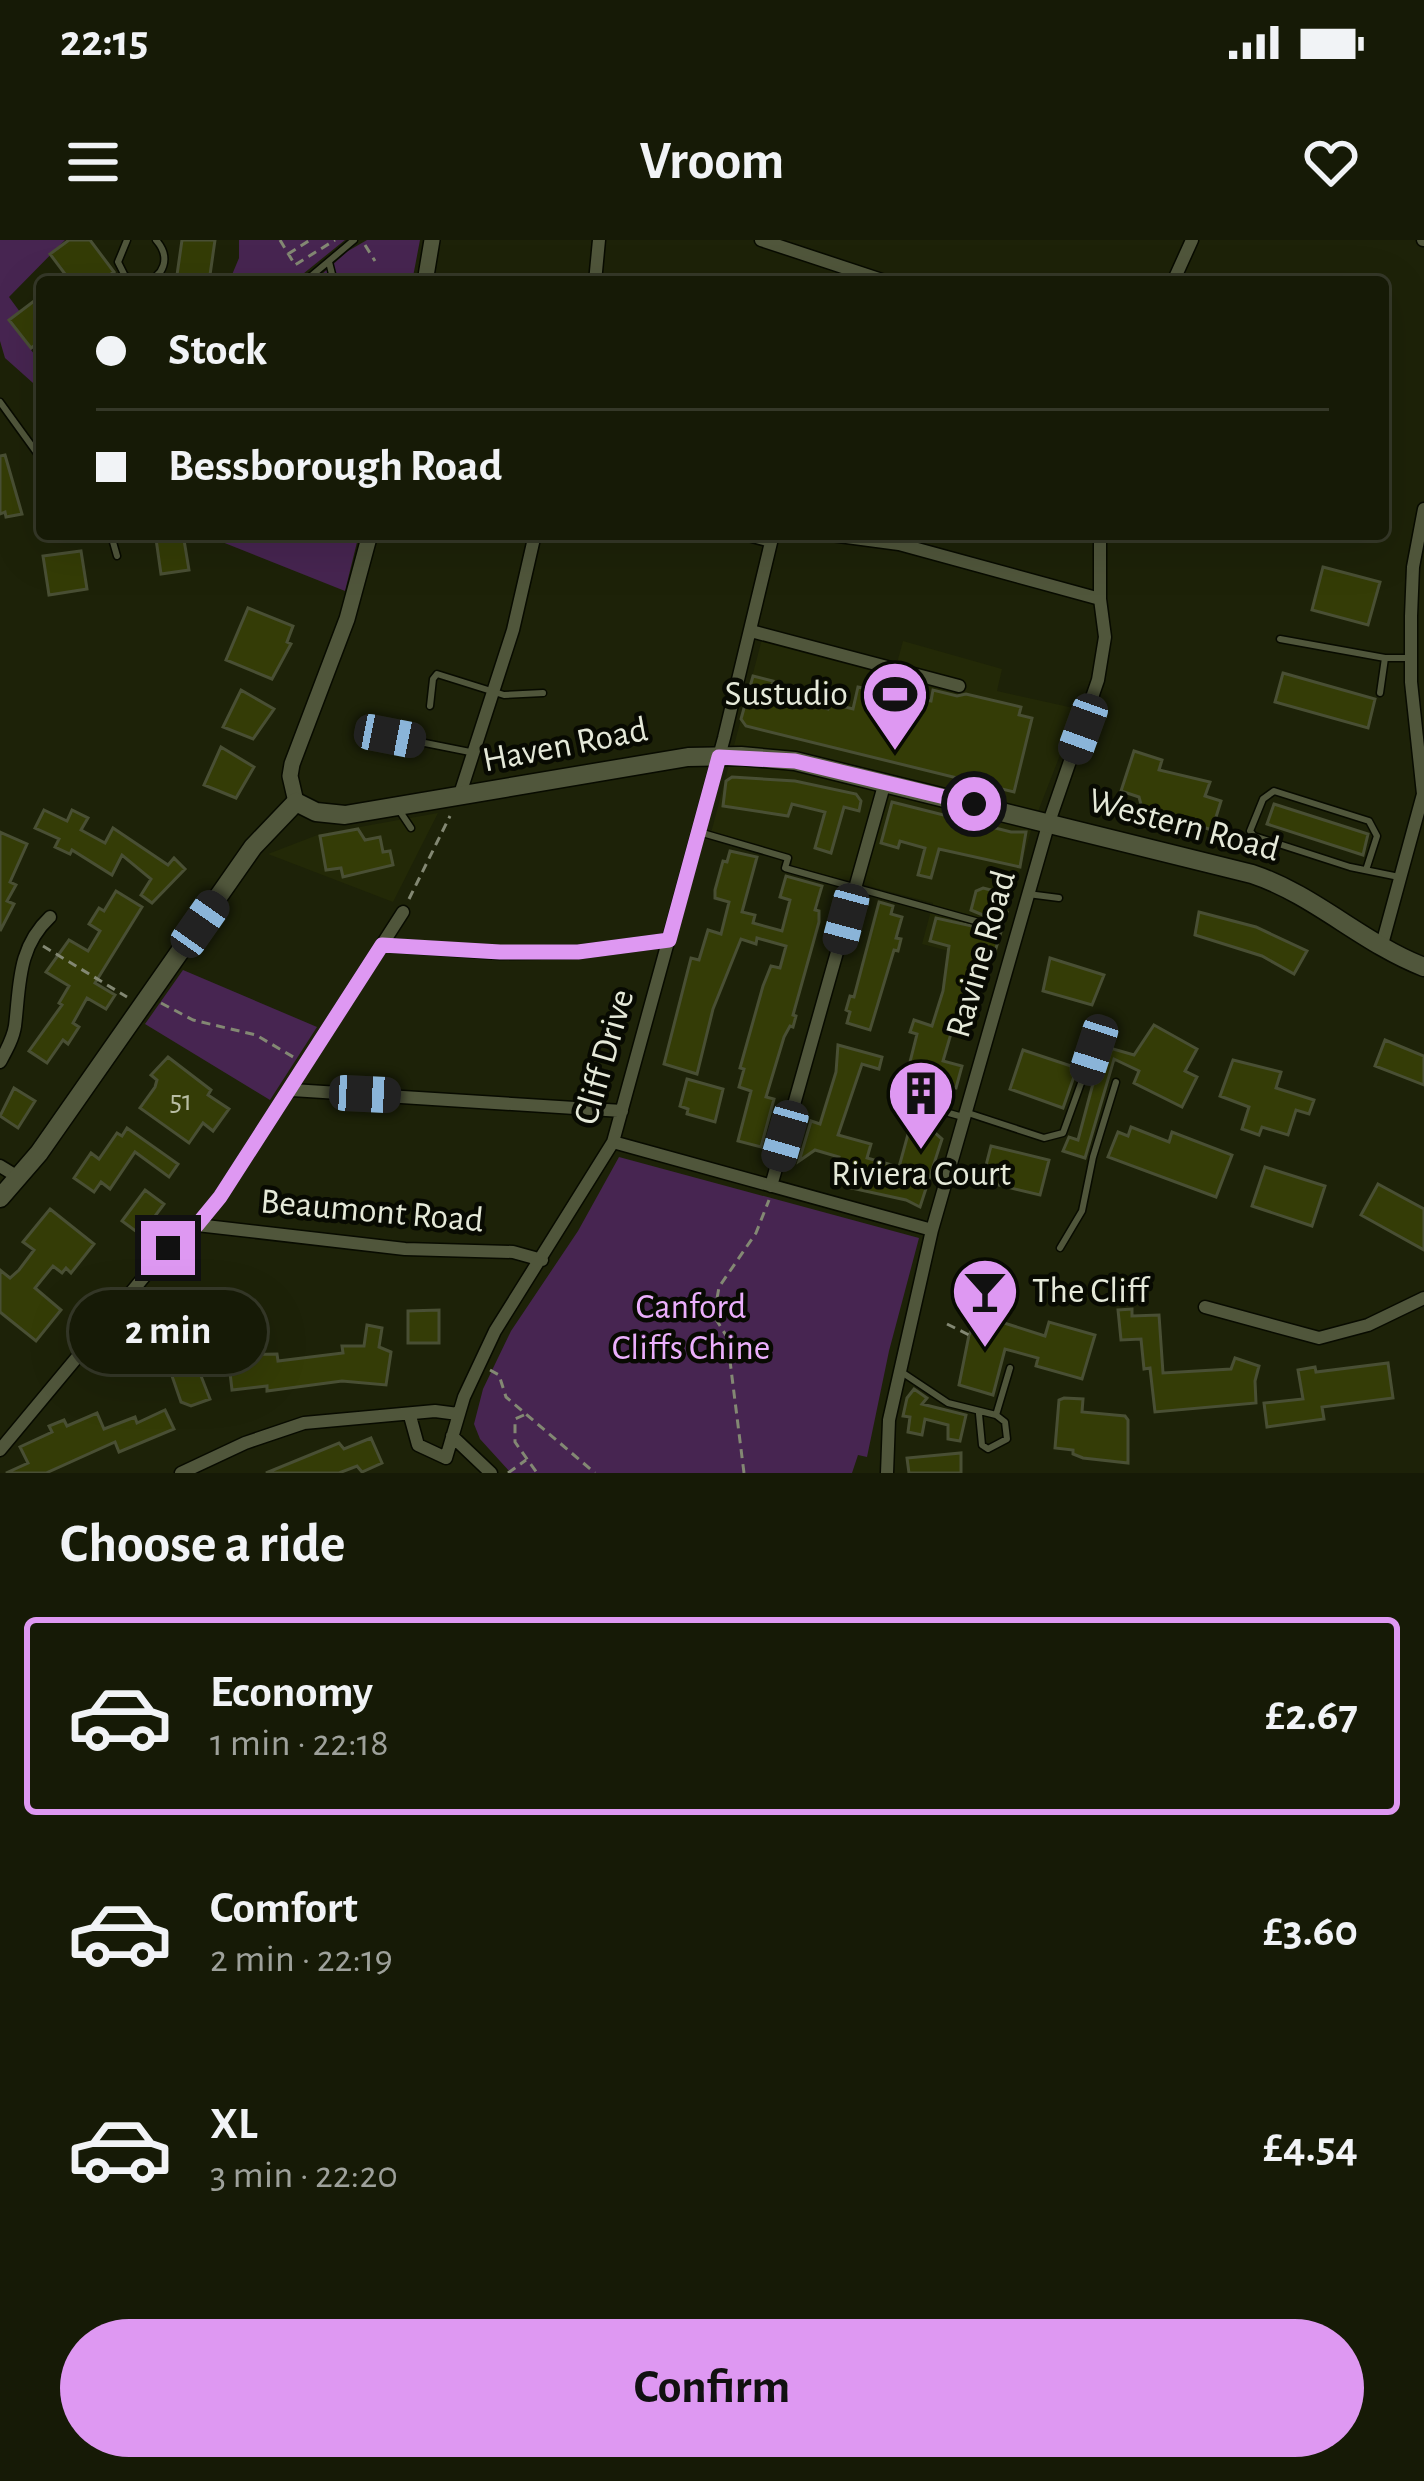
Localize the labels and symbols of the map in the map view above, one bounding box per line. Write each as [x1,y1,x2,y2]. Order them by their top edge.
sports icon: Sustudio [860,659,930,753]
place label: Sustudio [724,676,848,712]
car [1054,689,1112,769]
car [351,711,429,761]
street label: Haven Road [479,711,651,779]
route start [947,777,1001,831]
street label: Western Road [1085,782,1283,868]
street label: Ravine Road [940,866,1022,1042]
car [819,880,873,958]
car [165,884,235,964]
street label: Cliff Drive [568,985,640,1129]
car [1066,1010,1122,1090]
building icon: Riviera Court [886,1058,956,1152]
car [328,1074,402,1114]
house number: 51 [170,1086,192,1116]
car [758,1096,812,1176]
place label: Riviera Court [831,1156,1011,1192]
street label: Beaumont Road [259,1183,485,1239]
route end [141,1221,195,1275]
bar icon: The Cliff [950,1256,1020,1350]
place label: The Cliff [1032,1273,1151,1309]
park label: Canford Cliffs Chine [612,1289,770,1366]
callout: 2 min [69,1290,267,1374]

